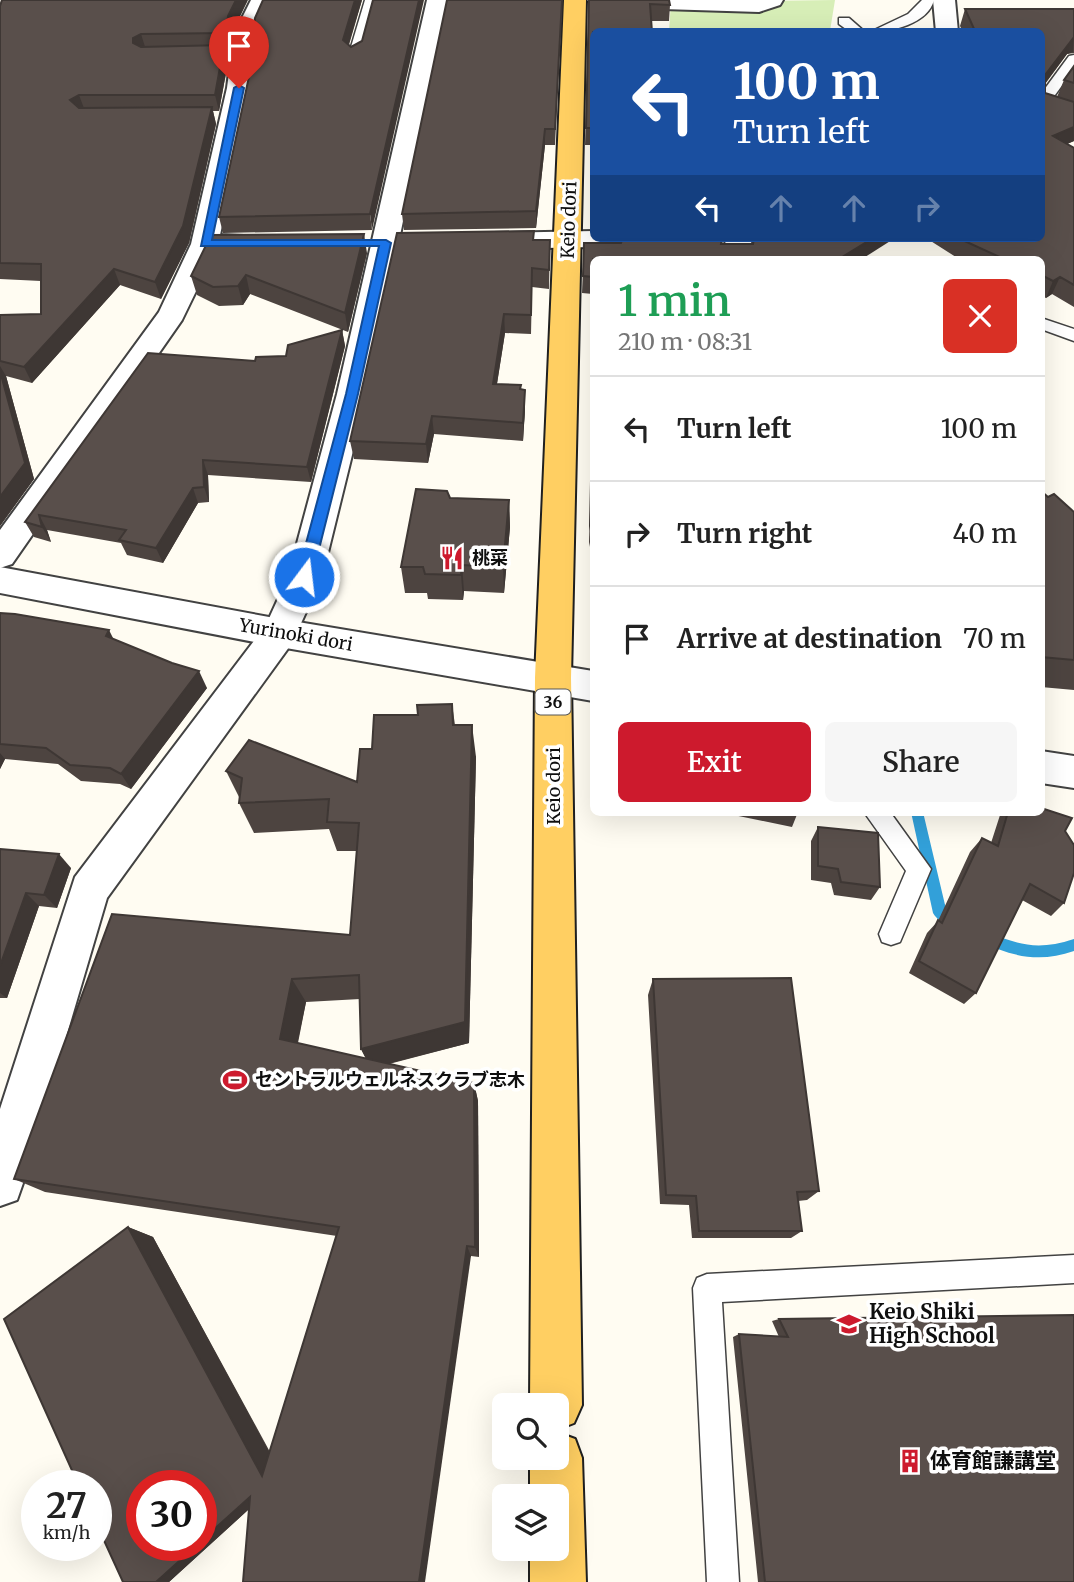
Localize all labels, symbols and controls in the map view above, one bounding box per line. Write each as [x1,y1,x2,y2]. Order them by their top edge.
pin [209,16,269,88]
icon: arrive [220,27,258,65]
text: 100 m [733,51,880,112]
icon: left [618,56,709,147]
text: Turn left [733,112,870,152]
street label: Keio dori [556,181,581,259]
icon: left [689,189,727,227]
icon: ahead [762,189,800,227]
icon: ahead [835,189,873,227]
icon: right [908,189,946,227]
text: 1 min [618,275,731,327]
button: close [943,279,1017,353]
text: 210 m · 08:31 [618,327,752,356]
icon: left [618,410,656,448]
text: Turn left [677,412,791,445]
text: 100 m [941,412,1017,445]
icon: right [618,515,656,553]
text: Turn right [677,517,812,550]
text: 40 m [953,517,1017,550]
position arrow [267,540,341,614]
restaurant icon: 桃菜 [438,544,466,572]
place label: 桃菜 [472,546,508,569]
street label: Yurinoki dori [236,613,355,656]
icon: arrive [618,620,656,658]
text: Arrive at destination [677,622,942,655]
text: 70 m [963,622,1026,655]
road number: 36 [536,690,570,715]
button: Exit [618,722,811,802]
button: Share [825,722,1017,802]
street label: Keio dori [542,747,565,825]
sports icon: セントラルウェルネスクラブ志木 [221,1066,249,1094]
place label: セントラルウェルネスクラブ志木 [255,1068,525,1091]
place label: Keio Shiki High School [869,1298,995,1349]
school or university icon: Keio Shiki High School [835,1310,863,1338]
map controls [492,1393,569,1561]
button: search [492,1393,569,1470]
building icon: 体育館謙講堂 [896,1447,924,1475]
place label: 体育館謙講堂 [930,1447,1056,1474]
speed limit sign: 30 [126,1470,217,1561]
text: 27 [46,1484,87,1528]
button: layers [492,1484,569,1561]
text: km/h [43,1521,90,1544]

